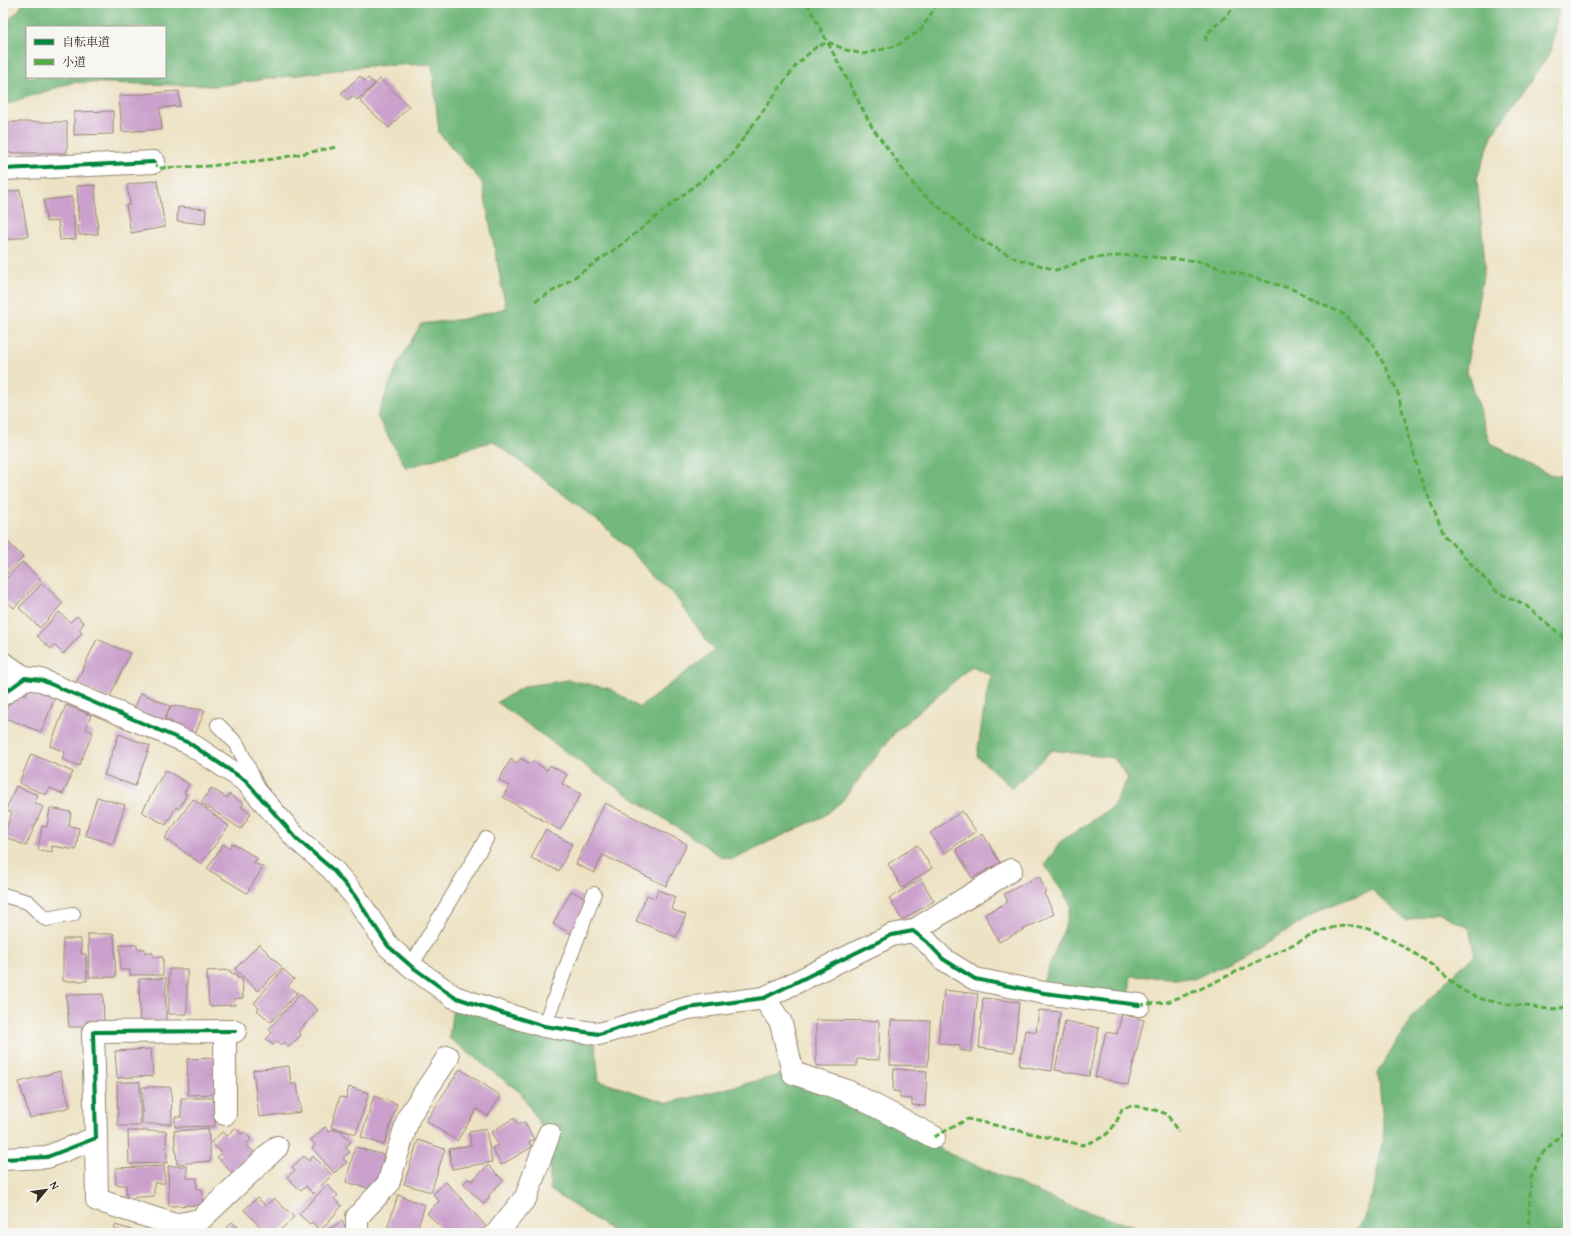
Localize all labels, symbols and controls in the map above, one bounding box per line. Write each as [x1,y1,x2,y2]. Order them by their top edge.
legend [26,26,166,78]
text: 自転車道 [62,33,110,50]
text: 小道 [62,53,86,70]
north arrow [26,1170,66,1210]
text: N [46,1178,64,1193]

